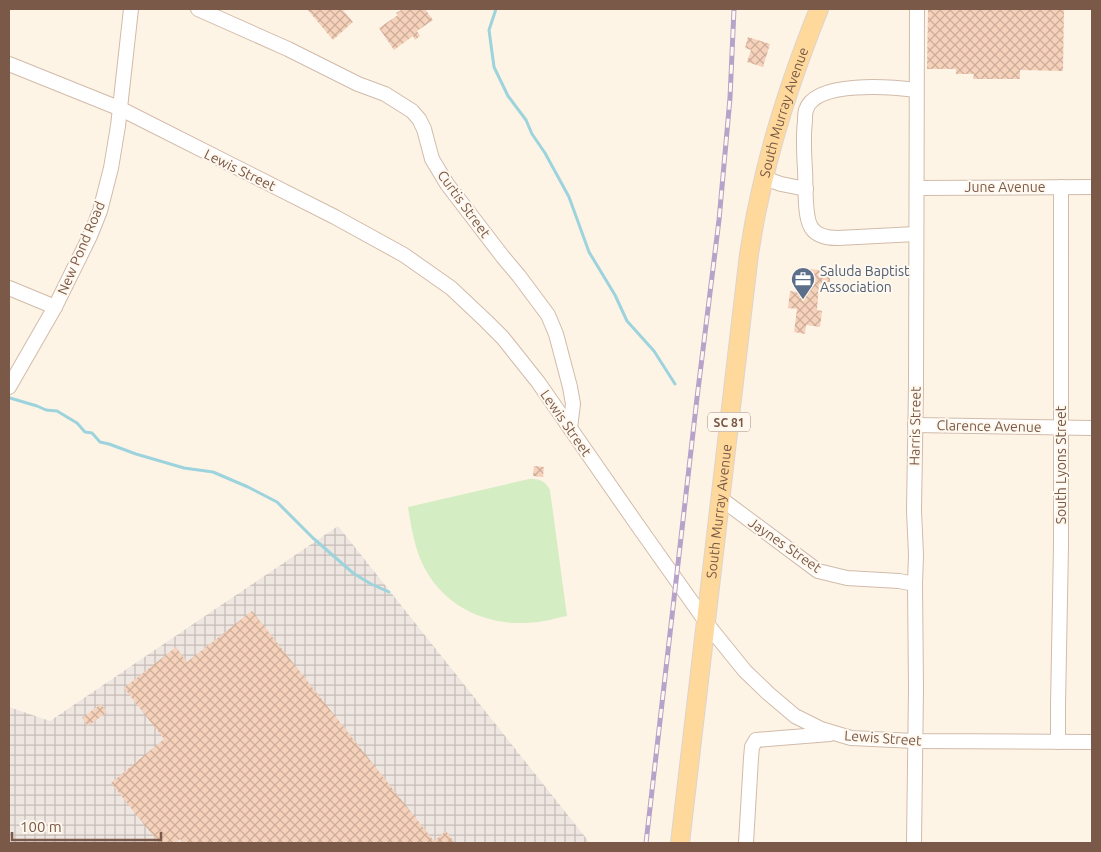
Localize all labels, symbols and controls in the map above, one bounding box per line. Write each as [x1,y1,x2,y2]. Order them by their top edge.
street label: South Murray Avenue [756,45,811,179]
street label: Lewis Street [202,146,279,194]
street label: Curtis Street [434,167,494,241]
street label: June Avenue [965,179,1045,195]
street label: New Pond Road [54,199,108,297]
place label: Saluda Baptist Association [820,263,910,295]
office icon: Saluda Baptist Association [790,266,816,300]
street label: Harris Street [906,386,924,466]
street label: Lewis Street [537,387,595,460]
street label: South Lyons Street [1053,405,1069,524]
road number: SC 81 [708,412,750,432]
street label: Clarence Avenue [936,417,1042,435]
street label: South Murray Avenue [703,443,735,579]
street label: Jaynes Street [746,514,825,576]
street label: Lewis Street [844,727,923,749]
scale bar [12,810,161,842]
text: 100 m [20,818,62,835]

